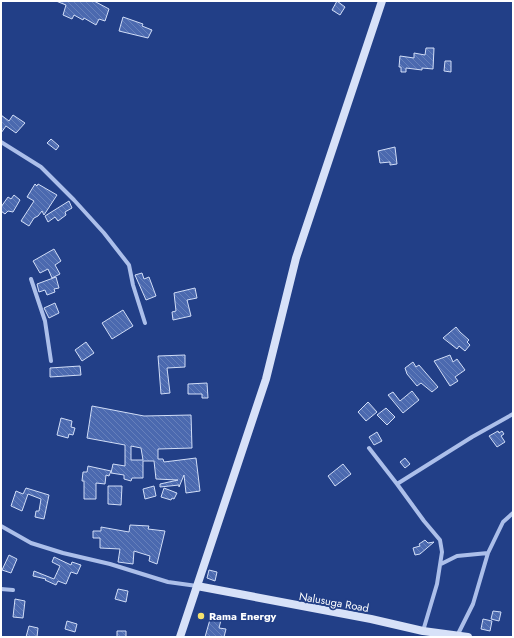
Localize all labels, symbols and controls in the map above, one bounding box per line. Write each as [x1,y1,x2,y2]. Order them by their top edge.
street label: Nalusuga Road [298,588,370,616]
place label: Rama Energy [209,608,277,624]
marker: Rama Energy [196,611,206,621]

